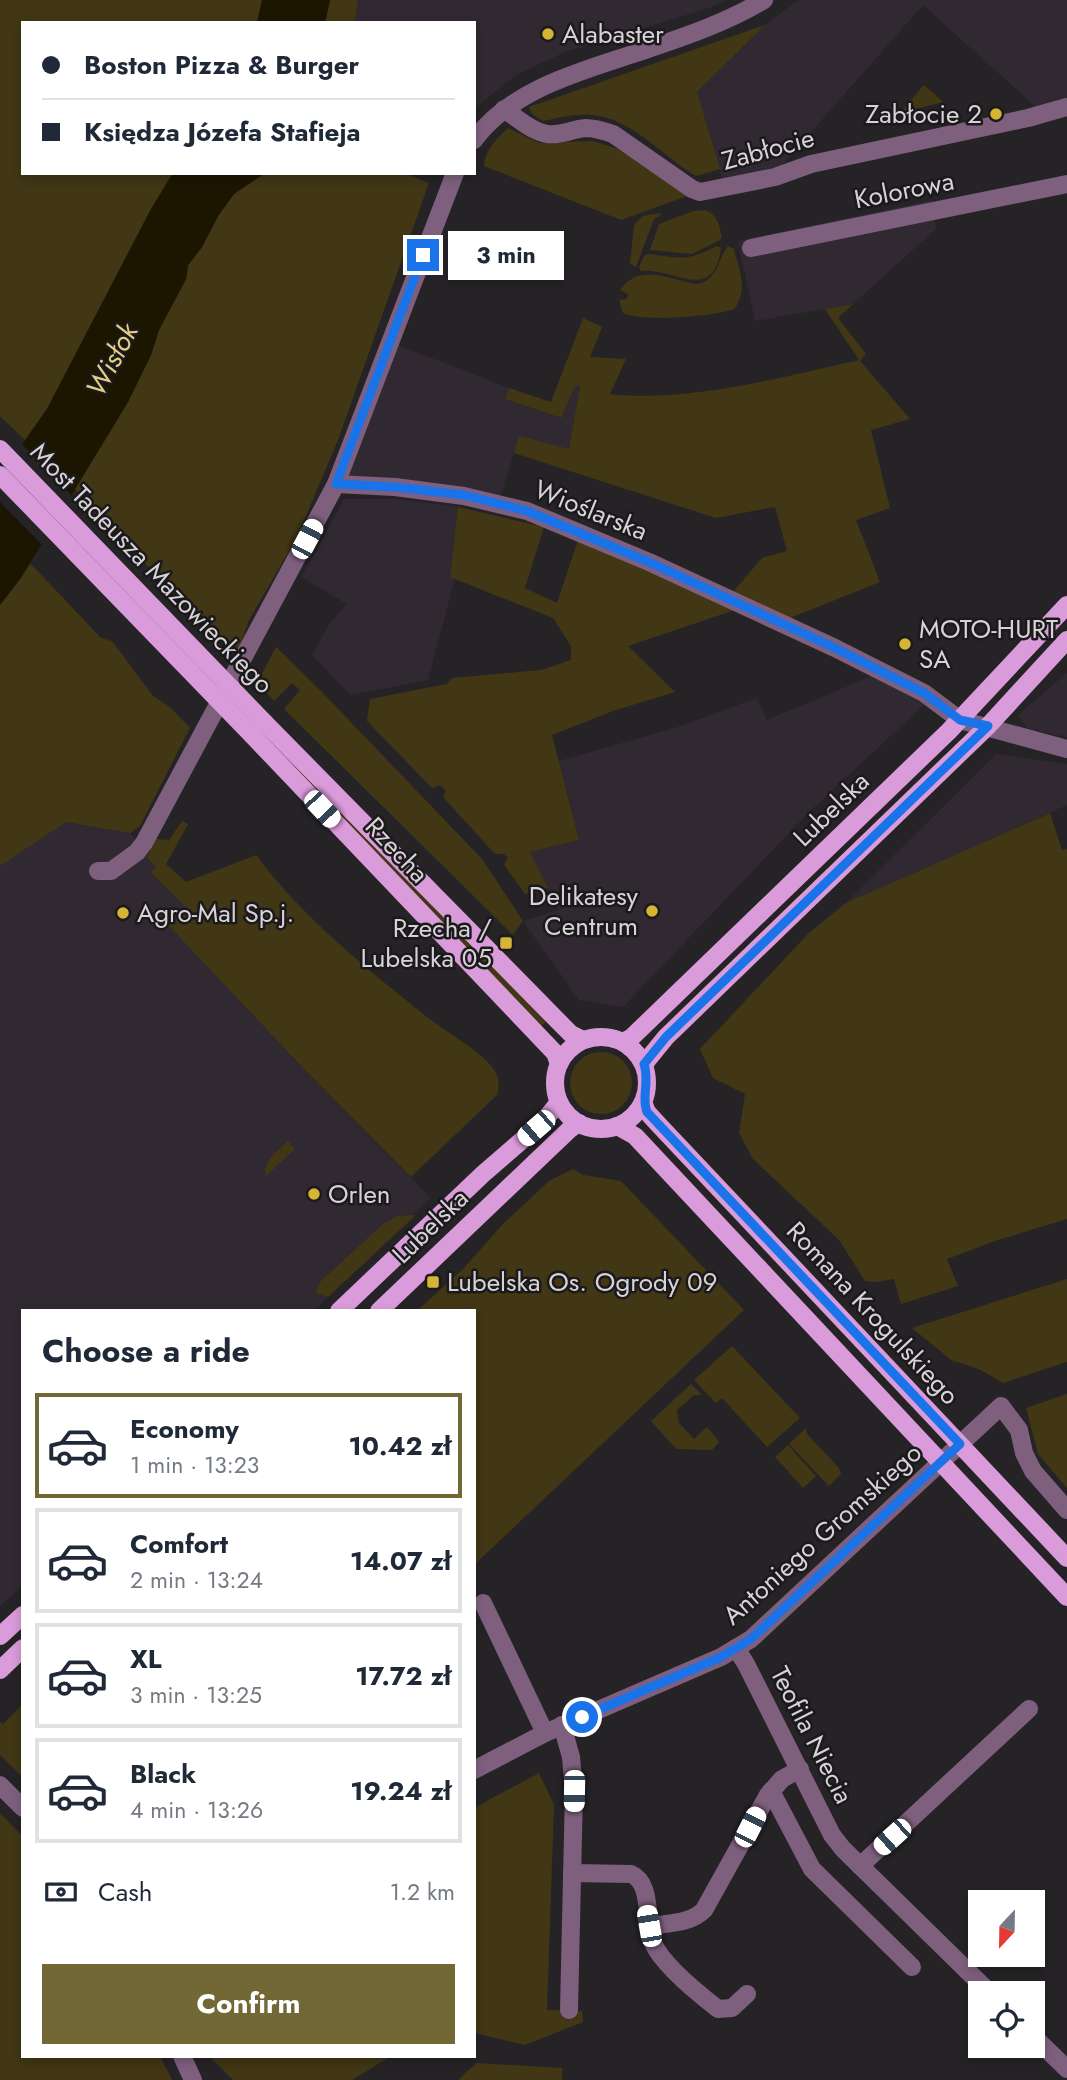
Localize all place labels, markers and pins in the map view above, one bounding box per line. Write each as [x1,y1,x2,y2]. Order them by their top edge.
place label: Alabaster [562,15,664,53]
marker: Alabaster [540,26,556,42]
place label: Zabłocie 2 [865,95,982,133]
marker: Zabłocie 2 [988,106,1004,122]
place label: MOTO-HURT SA [919,610,1058,678]
marker: MOTO-HURT SA [897,636,913,652]
place label: Delikatesy Centrum [529,877,639,945]
place label: Agro-Mal Sp.j. [137,894,294,932]
marker: Delikatesy Centrum [644,903,660,919]
marker: Agro-Mal Sp.j. [115,905,131,921]
place label: Rzecha / Lubelska 05 [360,909,492,977]
marker: Rzecha / Lubelska 05 [498,935,514,951]
place label: Orlen [328,1175,390,1213]
marker: Orlen [306,1186,322,1202]
place label: Lubelska Os. Ogrody 09 [447,1263,718,1301]
marker: Lubelska Os. Ogrody 09 [425,1274,441,1290]

